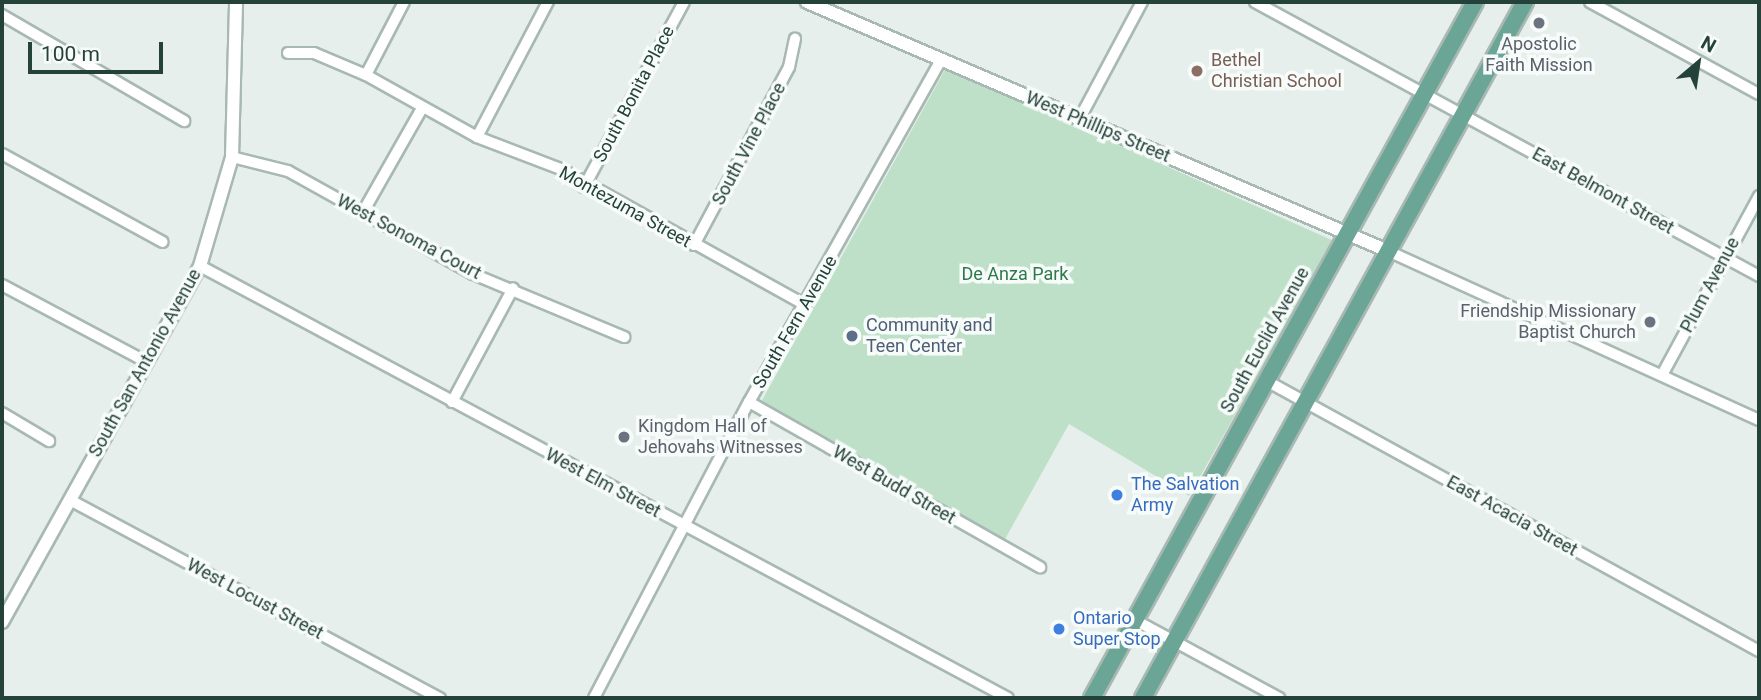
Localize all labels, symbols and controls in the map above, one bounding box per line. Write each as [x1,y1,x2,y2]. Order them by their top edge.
marker: Apostolic Faith Mission [1531,15,1547,31]
street label: South Bonita Place [589,22,679,166]
scale bar [32,28,166,72]
north arrow [1663,28,1733,98]
text: N [1697,31,1720,58]
place label: Apostolic Faith Mission [1485,34,1593,76]
text: 100 m [41,42,100,66]
place label: Bethel Christian School [1211,50,1342,92]
marker: Bethel Christian School [1189,63,1205,79]
street label: South Vine Place [708,79,790,209]
street label: West Phillips Street [1022,87,1174,167]
street label: East Belmont Street [1528,143,1678,239]
street label: Montezuma Street [555,162,695,252]
street label: West Sonoma Court [333,190,485,284]
street label: Plum Avenue [1676,234,1744,336]
street label: South Fern Avenue [748,252,842,392]
park label: De Anza Park [962,263,1068,285]
street label: South Euclid Avenue [1216,264,1314,416]
street label: South San Antonio Avenue [84,265,206,461]
place label: Friendship Missionary Baptist Church [1460,301,1636,344]
marker: Friendship Missionary Baptist Church [1642,314,1658,330]
place label: Community and Teen Center [866,315,993,358]
marker: Community and Teen Center [844,328,860,344]
place label: Kingdom Hall of Jehovahs Witnesses [638,416,803,458]
marker: Kingdom Hall of Jehovahs Witnesses [616,429,632,445]
street label: West Budd Street [829,441,959,529]
street label: West Elm Street [542,444,664,522]
street label: East Acacia Street [1443,471,1581,561]
place label: The Salvation Army [1131,474,1239,516]
marker: The Salvation Army [1109,487,1125,503]
street label: West Locust Street [183,554,327,644]
place label: Ontario Super Stop [1073,608,1161,650]
marker: Ontario Super Stop [1051,621,1067,637]

